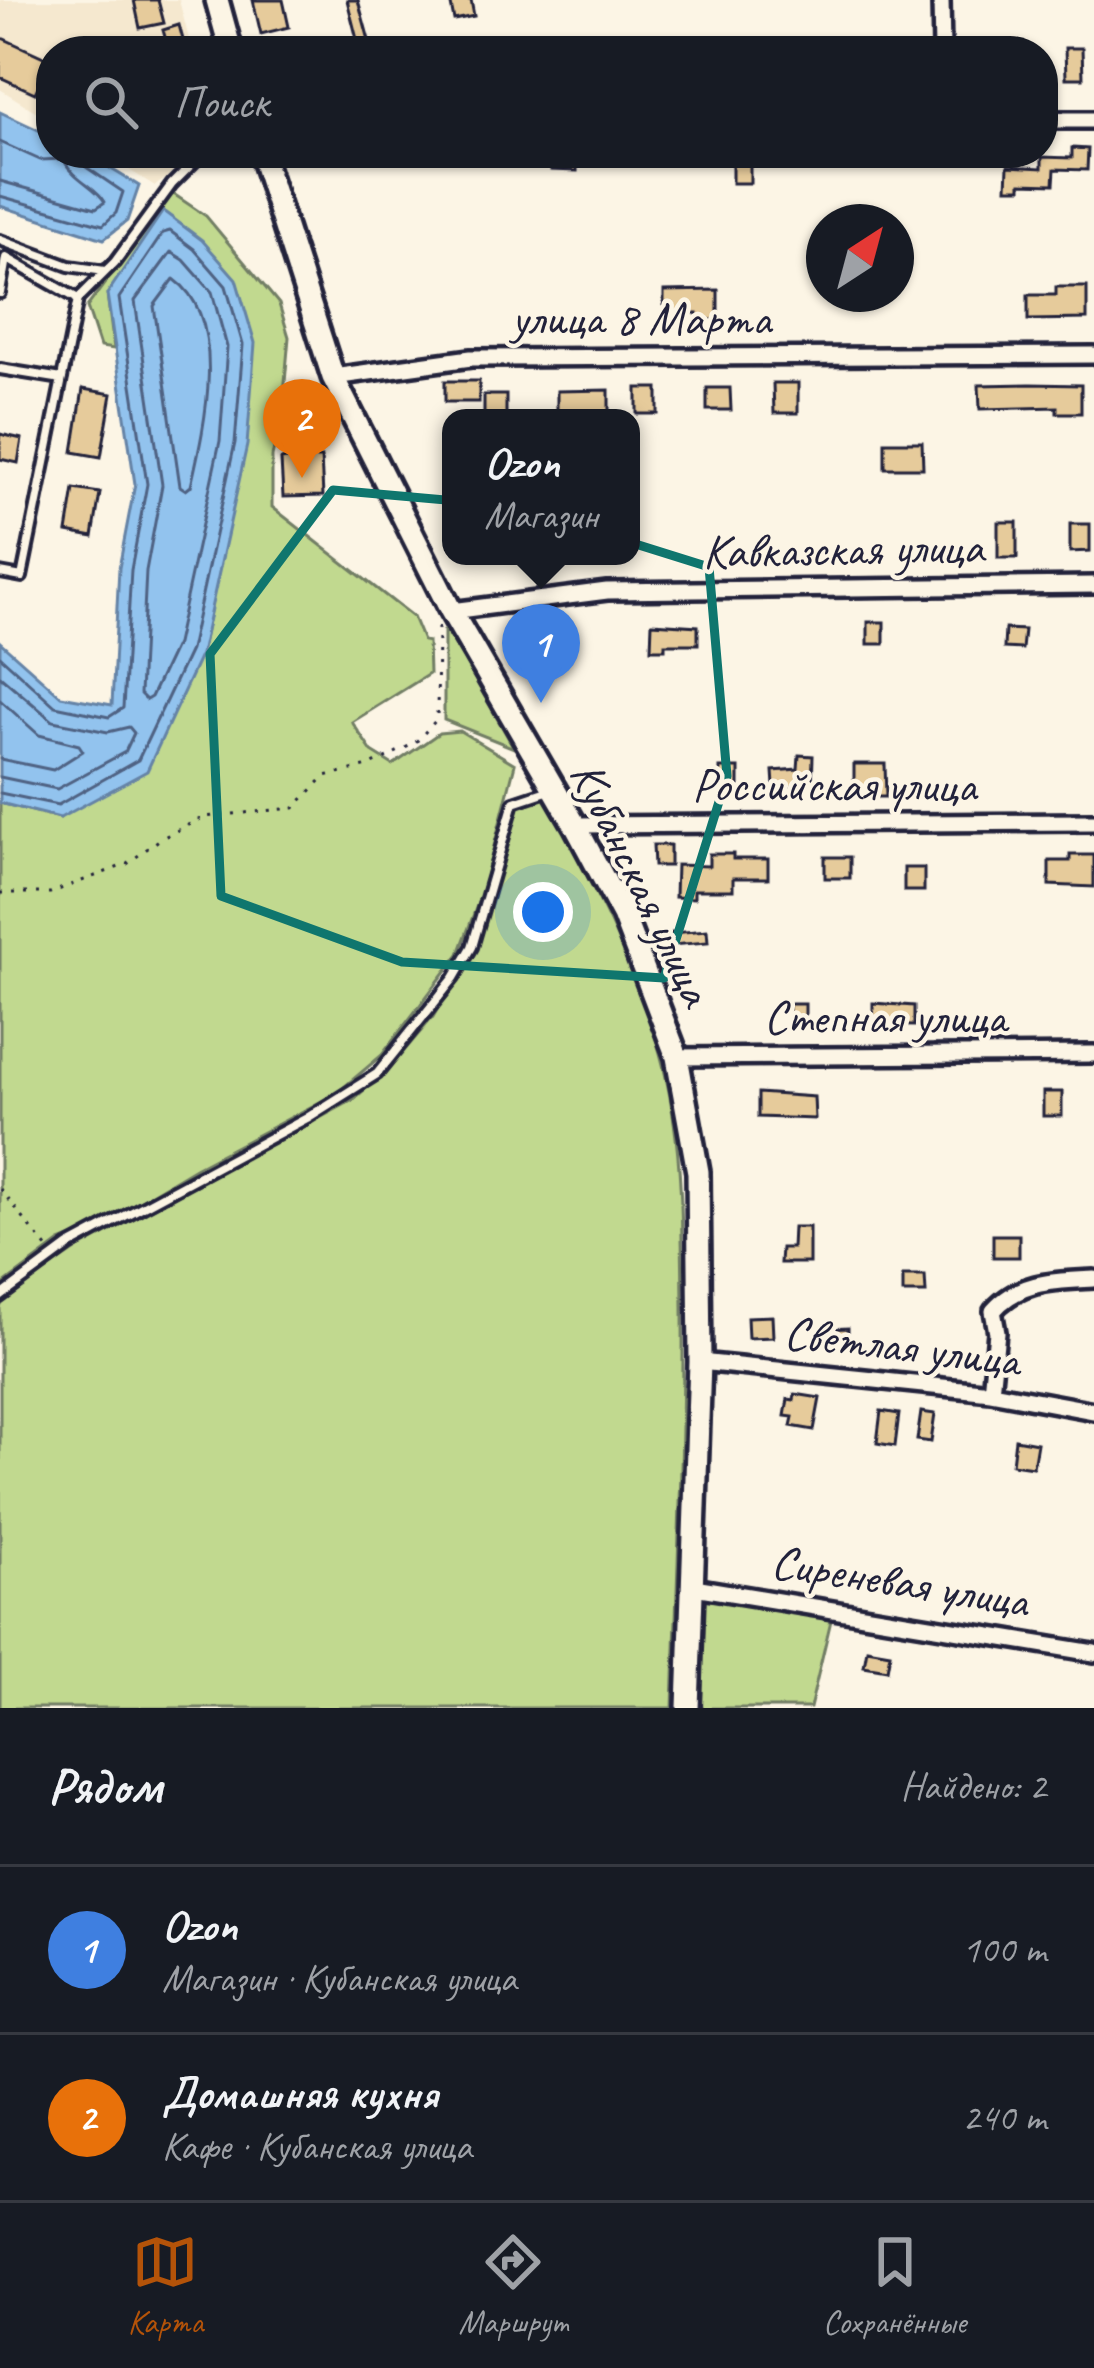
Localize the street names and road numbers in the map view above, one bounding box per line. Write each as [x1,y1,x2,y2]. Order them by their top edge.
street label: улица 8 Марта [508,288,773,348]
street label: Кавказская улица [702,517,987,581]
street label: Кубанская улица [557,751,728,1018]
street label: Российская улица [692,755,979,815]
street label: Степная улица [764,987,1011,1047]
street label: Светлая улица [781,1302,1027,1391]
street label: Сиреневая улица [767,1531,1035,1631]

